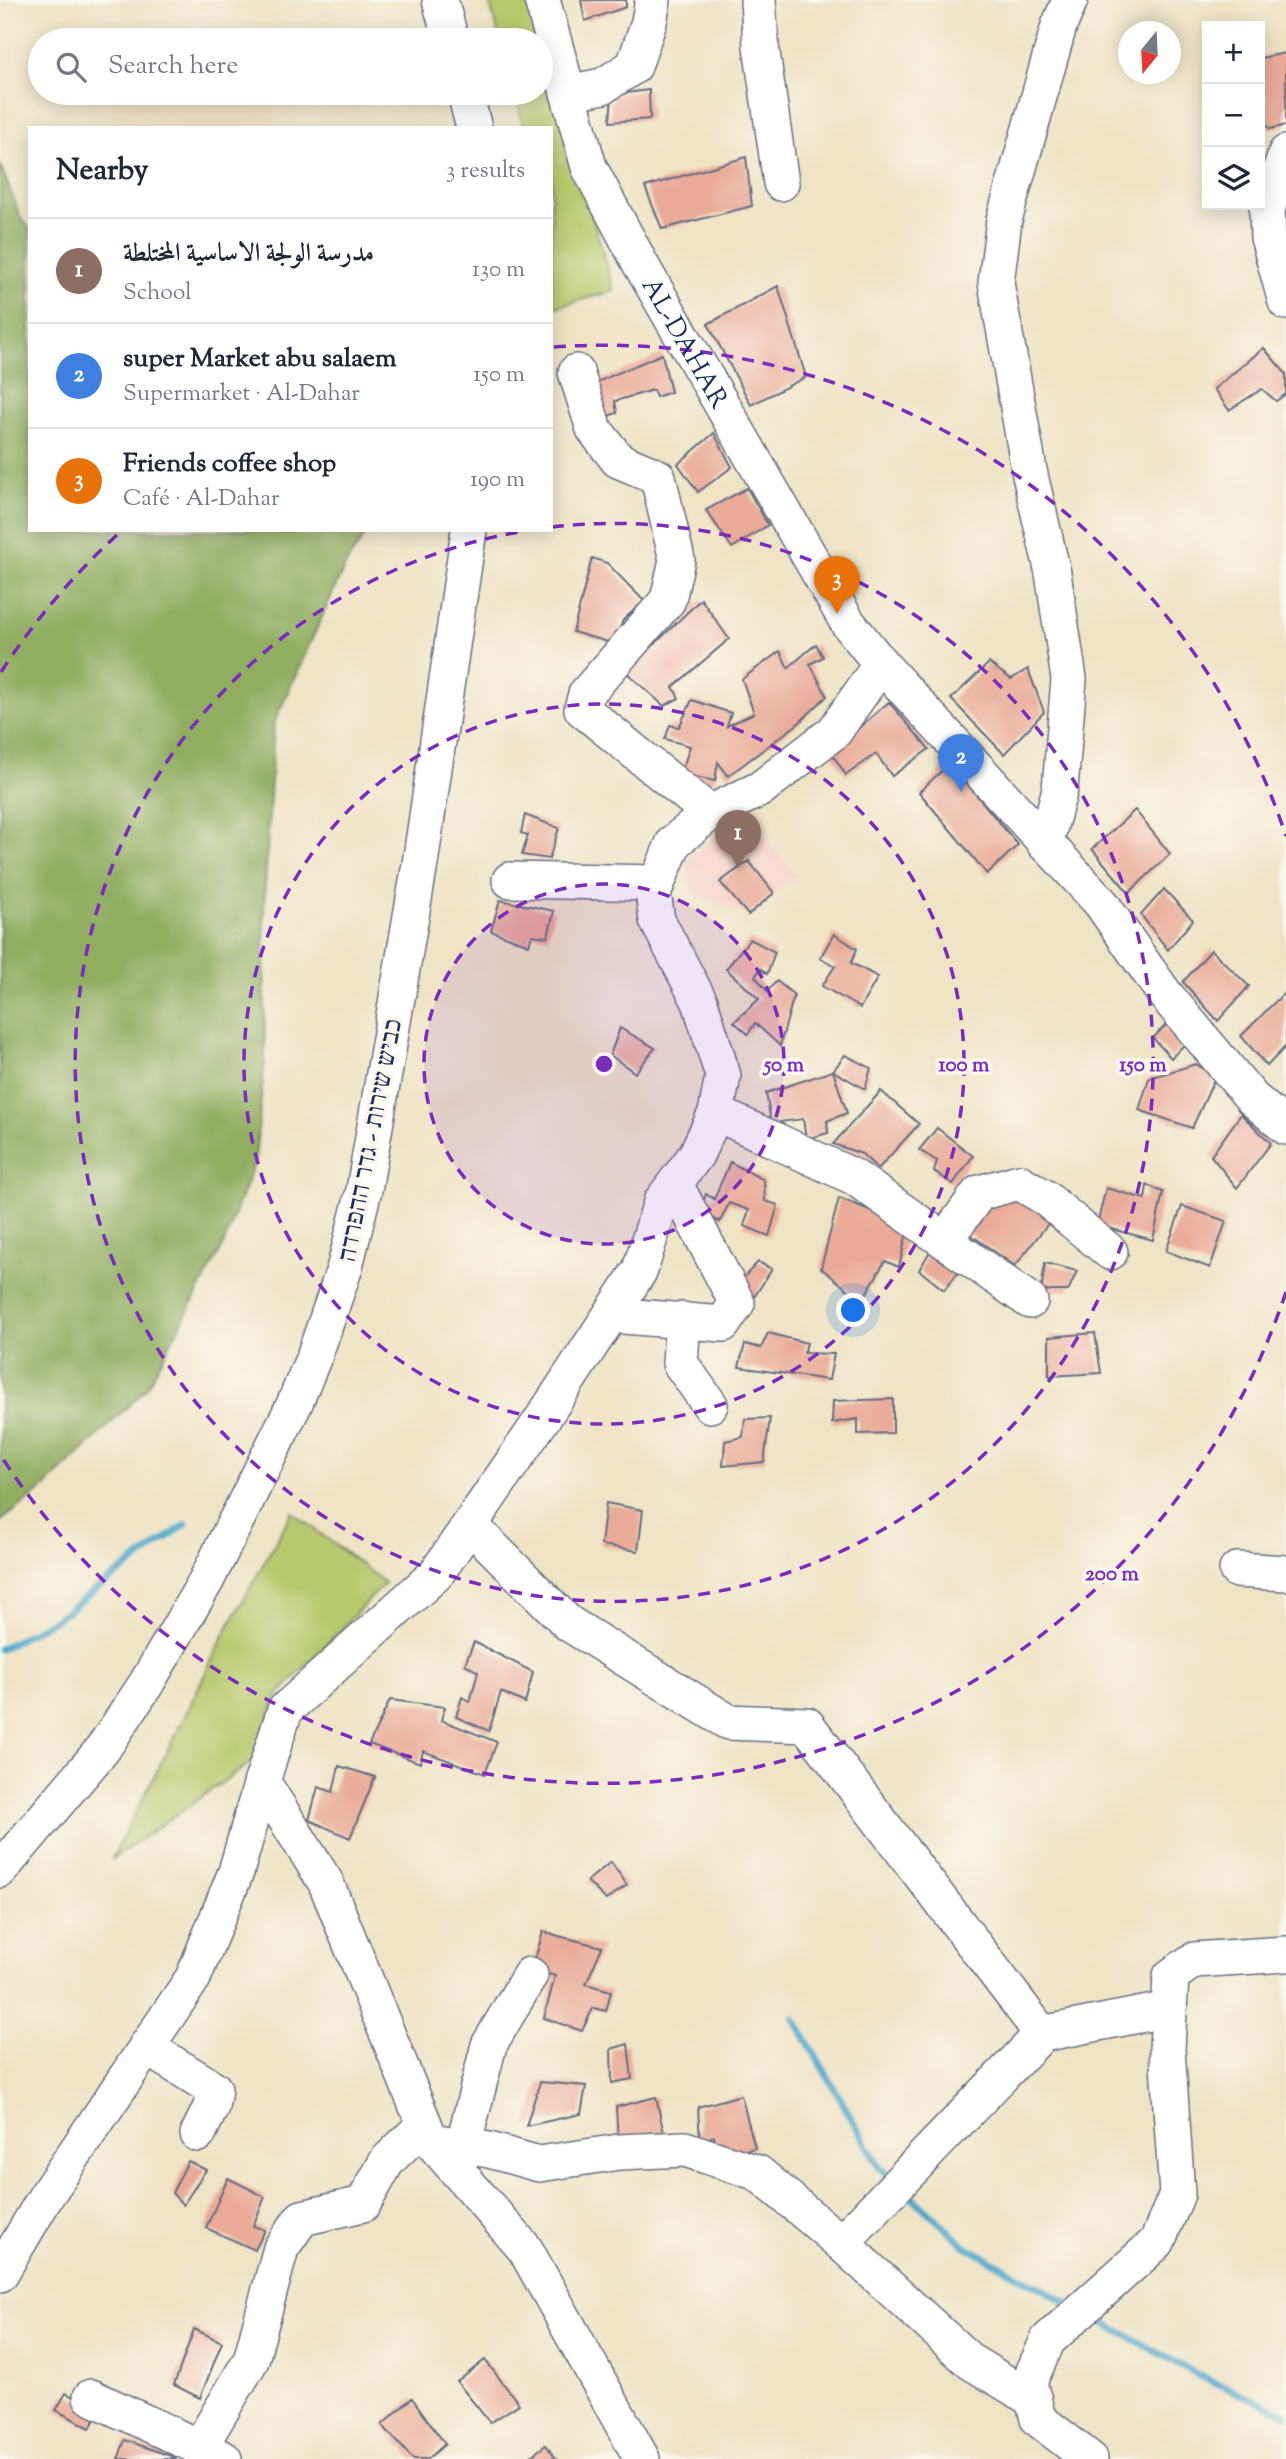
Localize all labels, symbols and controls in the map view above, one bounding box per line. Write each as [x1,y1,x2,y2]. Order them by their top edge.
north arrow [1118,21,1181,84]
map controls [1202,21,1265,210]
button: + [1202,21,1265,84]
search box [28,28,553,105]
icon: search [52,48,90,86]
text: Search here [108,48,238,85]
button: − [1202,84,1265,147]
button: layers [1202,147,1265,210]
text: Nearby [56,150,148,193]
text: 3 results [446,155,525,188]
text: مدرسة الولجة الاساسية المختلطة [123,236,374,273]
text: 1 [75,254,83,287]
text: 130 m [472,254,525,287]
street label: AL-DAHAR [631,271,737,417]
text: School [123,277,192,310]
text: super Market abu salaem [123,341,396,378]
text: 2 [74,359,84,392]
text: 150 m [473,359,525,392]
text: Supermarket · Al-Dahar [123,378,360,411]
text: Friends coffee shop [123,446,336,483]
text: 3 [74,464,84,497]
text: 190 m [470,464,525,497]
text: Café · Al-Dahar [123,483,280,516]
pin: 3 [814,556,860,614]
pin: 2 [938,734,984,792]
pin: 1 [715,810,761,868]
street label: כביש שירות - גדר ההפרדה [330,1016,413,1265]
text: 50 m [762,1051,805,1081]
text: 100 m [939,1051,990,1081]
text: 150 m [1119,1051,1167,1081]
centre of rings [592,1052,616,1076]
your location [836,1293,870,1327]
text: 200 m [1085,1560,1140,1590]

